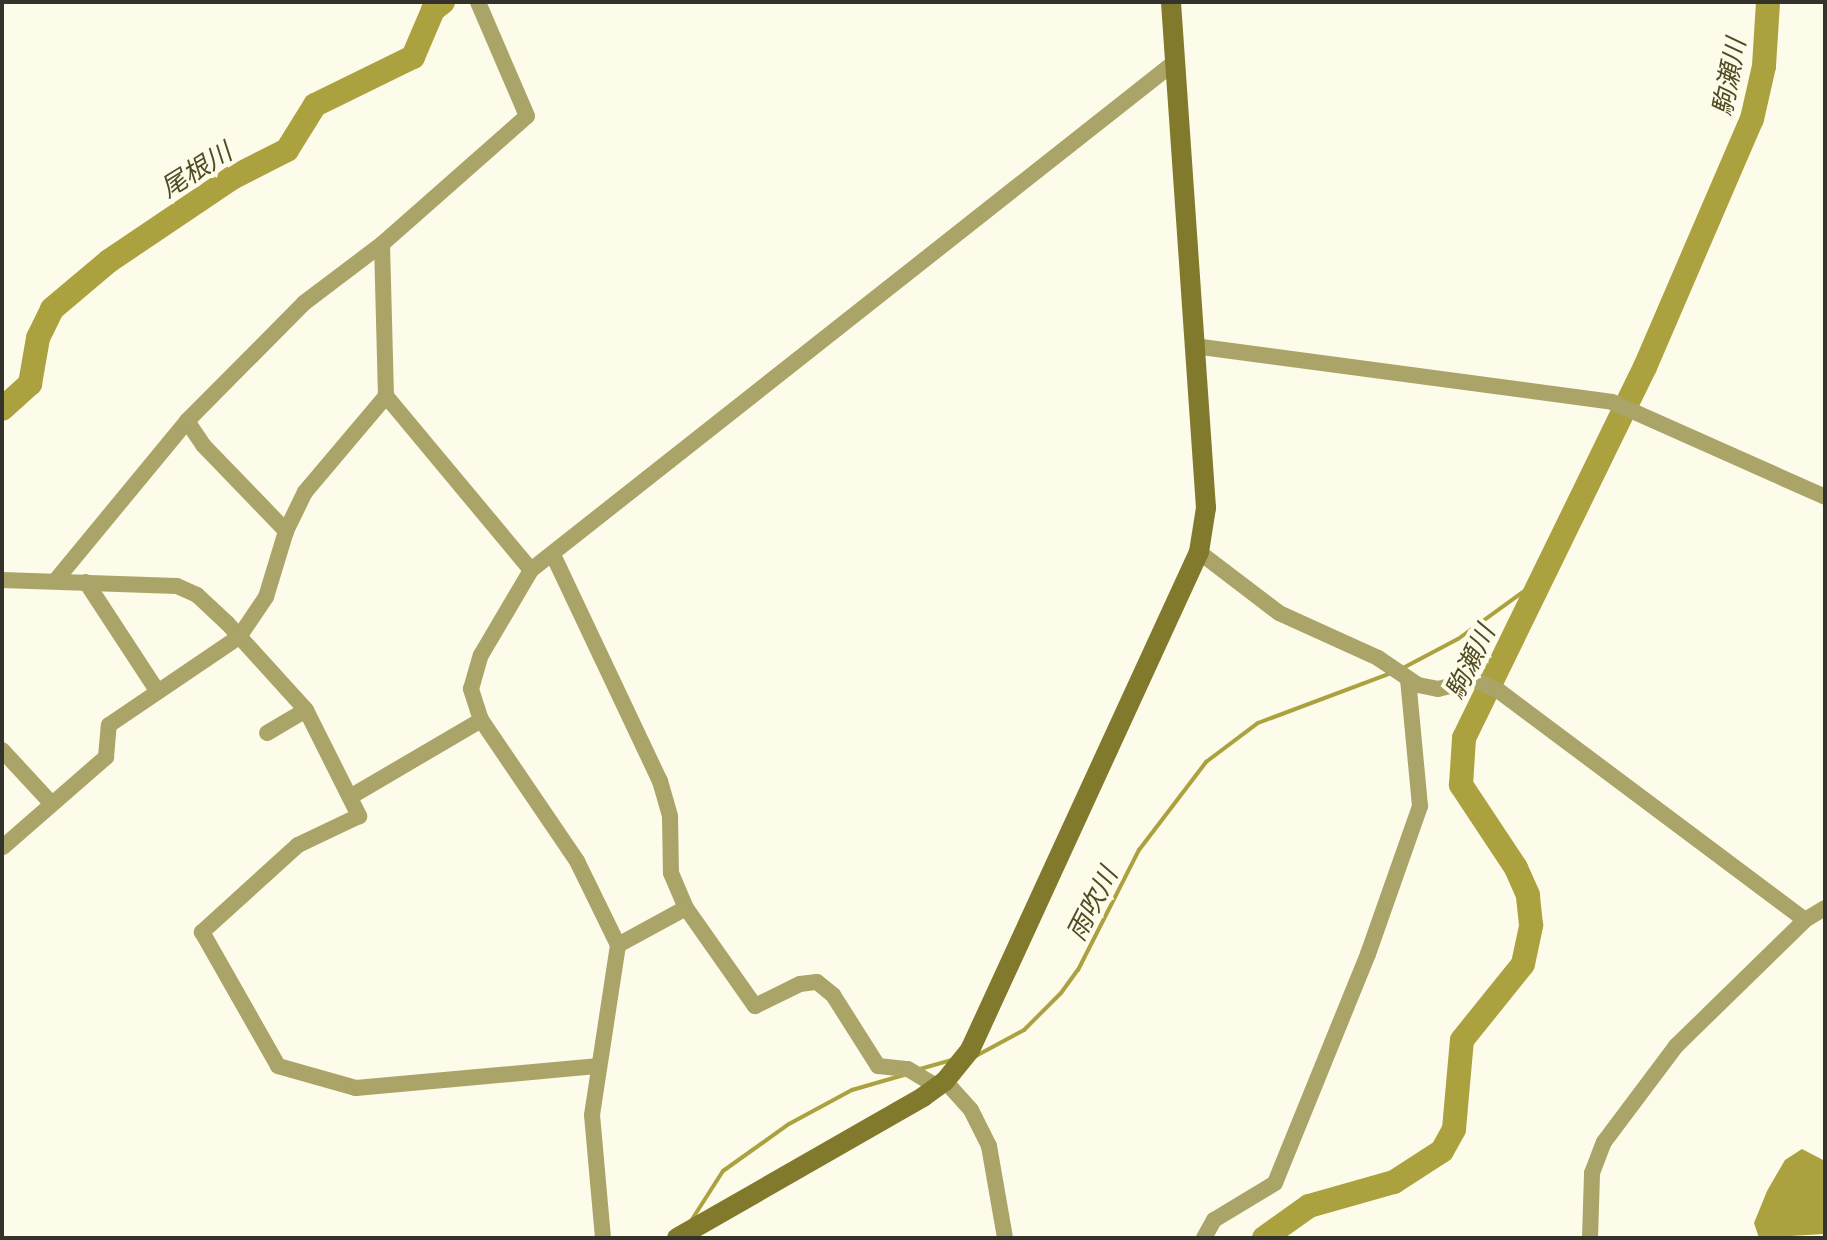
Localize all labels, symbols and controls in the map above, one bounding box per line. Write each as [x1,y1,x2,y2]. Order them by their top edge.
water label: 駒瀬川 [1706,36,1752,118]
water label: 尾根川 [155,136,237,204]
water label: 駒瀬川 [1439,620,1501,704]
water label: 雨吹川 [1060,862,1124,946]

